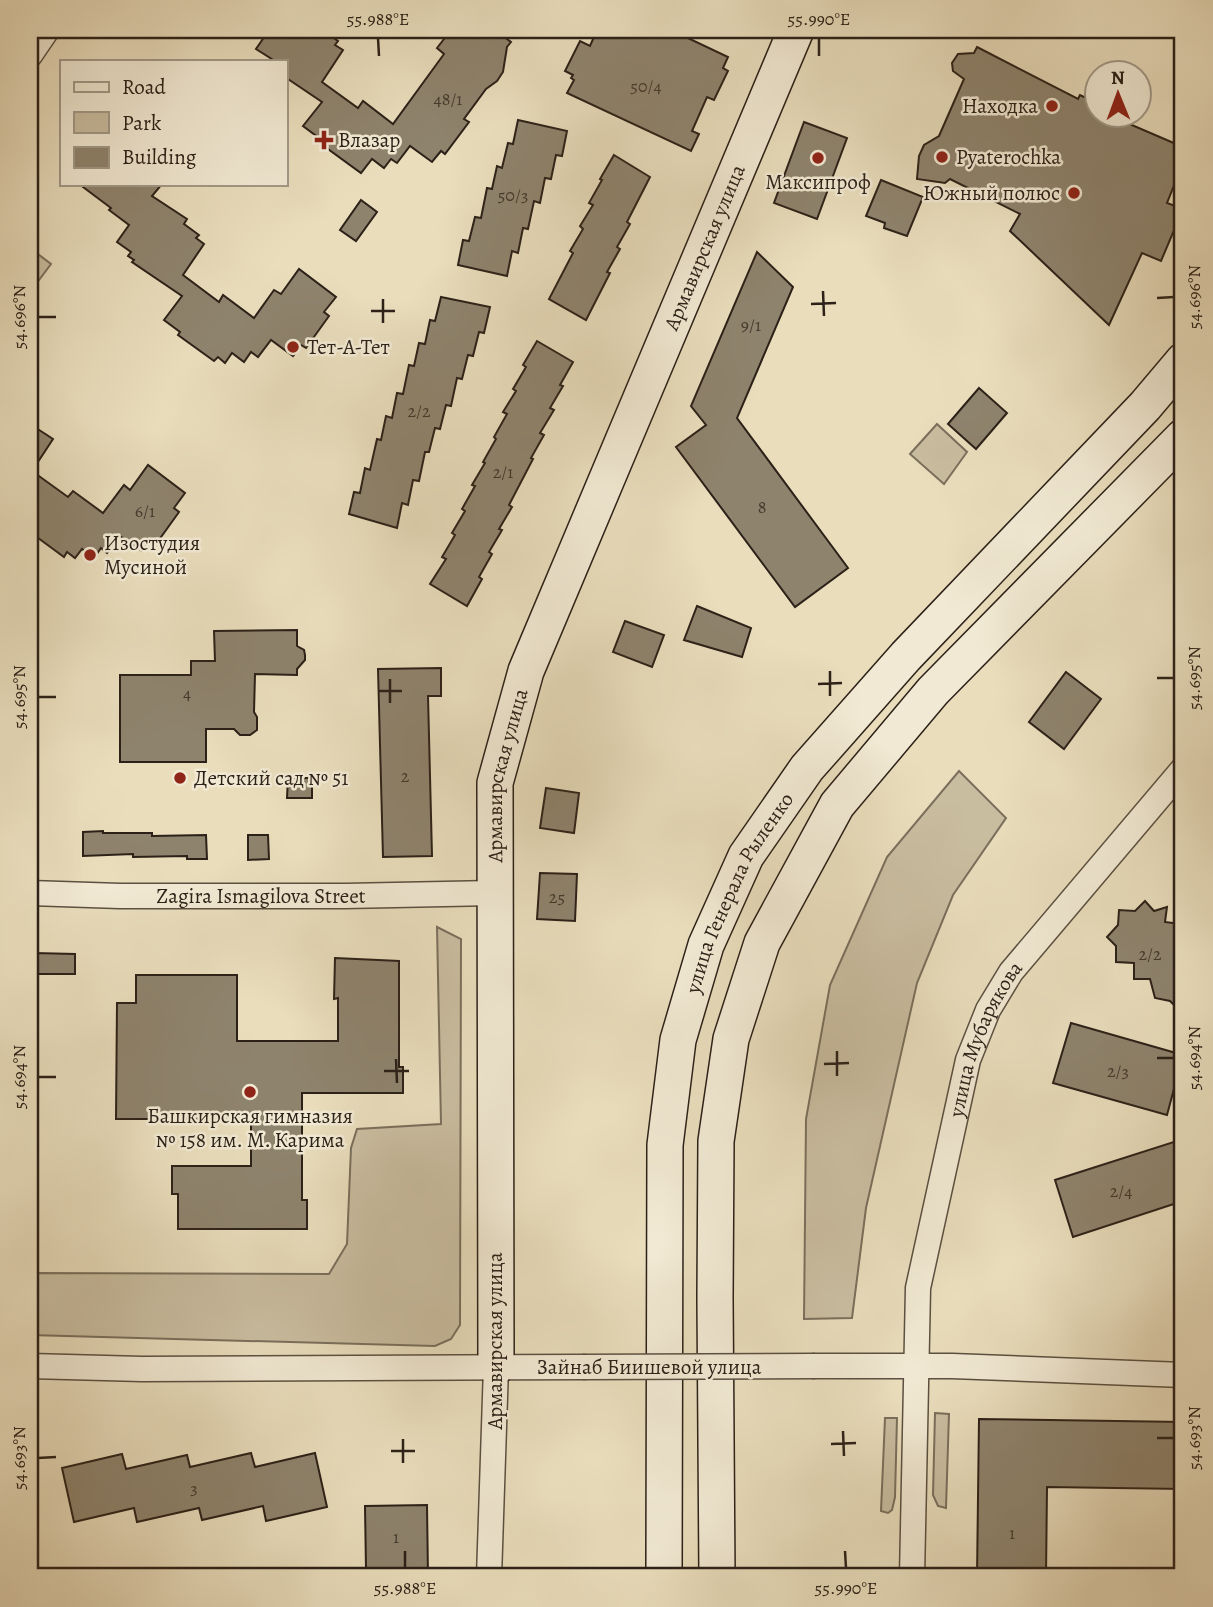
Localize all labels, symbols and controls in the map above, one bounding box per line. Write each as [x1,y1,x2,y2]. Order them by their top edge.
text: 55.988°E [347,7,409,31]
text: 55.990°E [787,7,851,31]
legend [60,60,287,186]
north arrow [1084,60,1154,130]
text: N [1111,65,1125,91]
text: Road [122,73,166,101]
house number: 50/4 [630,74,662,98]
house number: 48/1 [434,87,462,111]
place label: Находка [962,92,1038,120]
marker: Находка [1044,98,1060,114]
text: Park [122,109,162,137]
place label: Влазар [338,126,400,154]
marker: Влазар [316,132,332,148]
text: Building [122,143,197,171]
place label: Pyaterochka [956,143,1061,171]
marker: Pyaterochka [934,149,950,165]
marker: Максипроф [810,150,826,166]
street label: Армавирская улица [657,160,752,335]
place label: Максипроф [765,168,871,196]
place label: Южный полюс [923,179,1060,207]
house number: 50/3 [498,183,528,207]
marker: Южный полюс [1066,185,1082,201]
text: 54.696°N [1182,265,1206,329]
text: 54.696°N [7,285,31,349]
house number: 9/1 [741,313,761,337]
place label: Тет-А-Тет [307,333,390,361]
marker: Тет-А-Тет [285,339,301,355]
house number: 2/2 [407,399,431,423]
house number: 2/1 [493,460,513,484]
house number: 8 [758,495,766,519]
house number: 6/1 [135,499,155,523]
place label: Изостудия Мусиной [104,529,200,581]
marker: Изостудия Мусиной [82,547,98,563]
text: 54.695°N [1182,646,1206,710]
text: 54.695°N [7,665,31,729]
house number: 4 [183,681,191,705]
street label: Армавирская улица [481,685,535,864]
place label: Детский сад № 51 [194,764,348,792]
house number: 2 [401,764,410,788]
marker: Детский сад № 51 [172,770,188,786]
street label: улица Генерала Рыленко [678,787,800,998]
street label: Zagira Ismagilova Street [156,882,366,910]
house number: 25 [549,885,565,909]
house number: 2/2 [1138,942,1162,966]
street label: улица Мубарякова [942,955,1029,1121]
text: 54.694°N [1182,1026,1206,1090]
text: 54.694°N [7,1045,31,1109]
house number: 2/3 [1107,1059,1129,1083]
marker: Башкирская гимназия № 158 им. М. Карима [242,1084,258,1100]
place label: Башкирская гимназия № 158 им. М. Карима [147,1102,353,1154]
house number: 2/4 [1110,1179,1132,1203]
street label: Армавирская улица [481,1252,509,1431]
street label: Зайнаб Биишевой улица [537,1353,762,1381]
text: 54.693°N [1182,1406,1206,1470]
text: 54.693°N [7,1426,31,1490]
house number: 3 [190,1476,198,1500]
house number: 1 [1009,1521,1015,1545]
house number: 1 [393,1525,399,1549]
text: 55.988°E [374,1576,436,1600]
text: 55.990°E [814,1576,878,1600]

